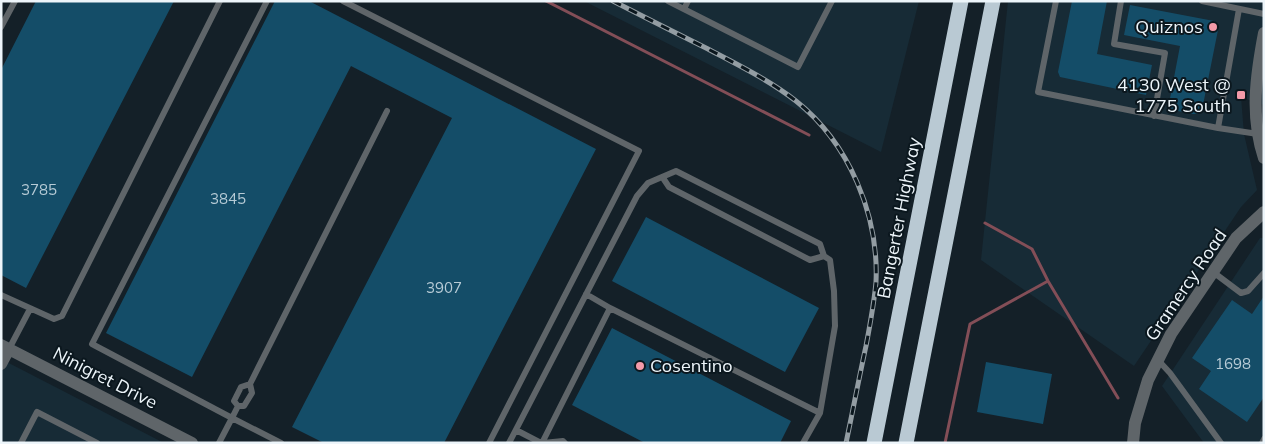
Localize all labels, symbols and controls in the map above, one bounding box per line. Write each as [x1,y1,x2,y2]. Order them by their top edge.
place label: Quiznos [1135,15,1203,38]
marker: Quiznos [1207,21,1219,33]
place label: 4130 West @ 1775 South [1117,73,1231,117]
marker: 4130 West @ 1775 South [1235,89,1247,101]
street label: Bangerter Highway [872,135,925,300]
house number: 3785 [21,180,57,199]
house number: 3845 [210,189,246,208]
street label: Gramercy Road [1140,224,1231,345]
house number: 3907 [426,278,462,297]
street label: Ninigret Drive [49,341,161,414]
place label: Cosentino [650,354,733,377]
house number: 1698 [1215,354,1251,373]
marker: Cosentino [634,360,646,372]

